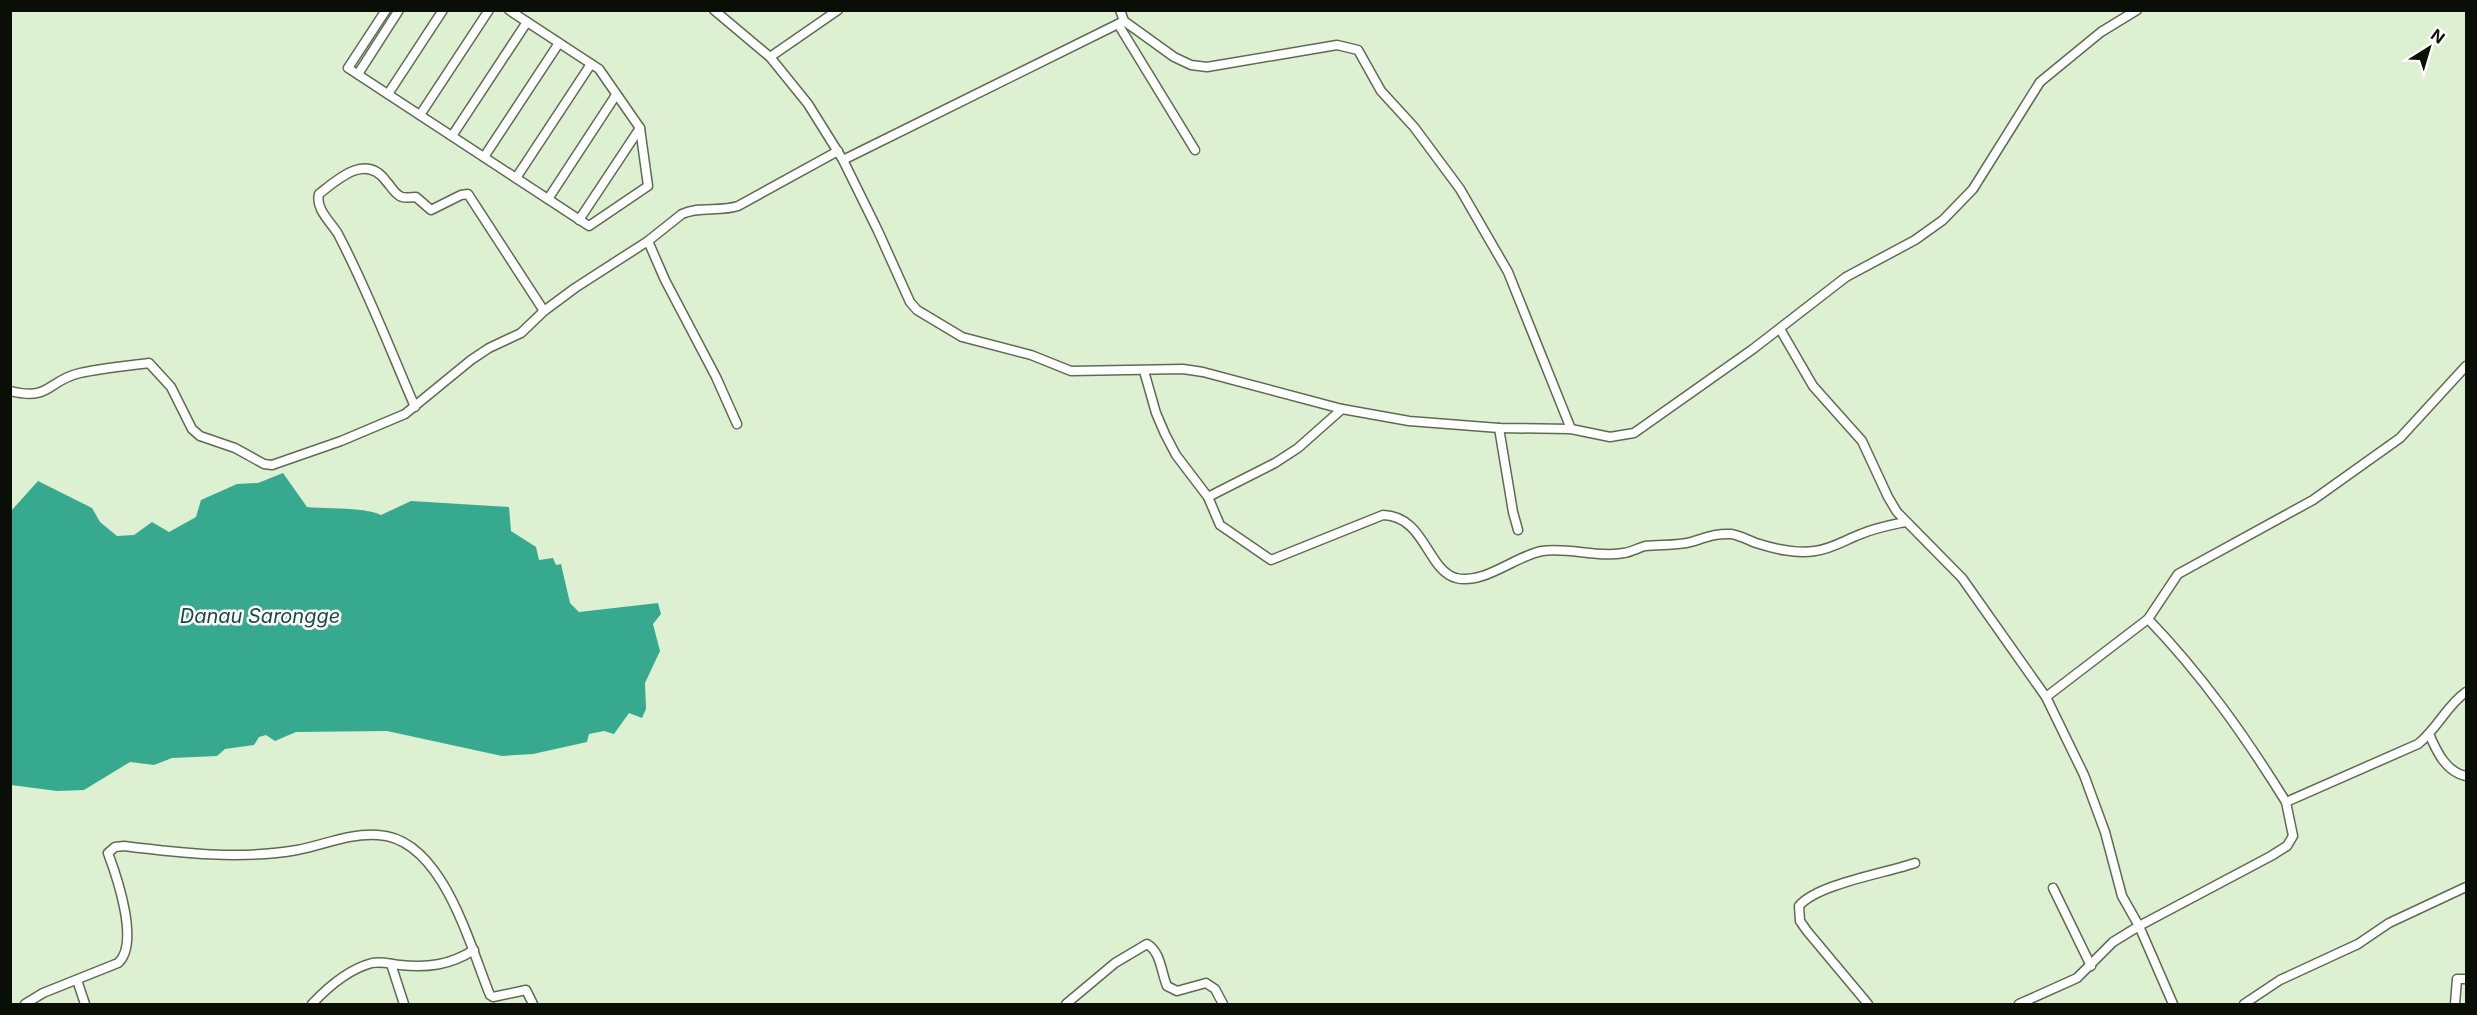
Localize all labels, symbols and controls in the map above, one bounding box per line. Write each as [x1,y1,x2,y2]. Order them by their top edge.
north arrow [2399,18,2459,78]
text: N [2427,24,2449,48]
water label: Danau Sarongge [180,604,340,628]

